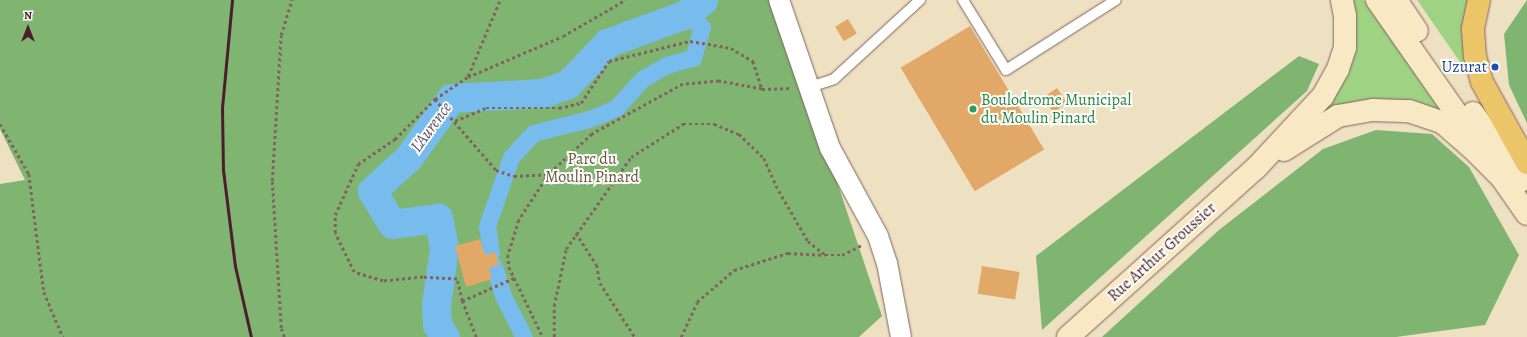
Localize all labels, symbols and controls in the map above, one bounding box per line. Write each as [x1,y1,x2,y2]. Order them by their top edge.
north arrow [8,8,48,48]
text: N [24,8,32,23]
place label: Uzurat [1441,57,1487,77]
marker: Uzurat [1490,62,1500,72]
place label: Boulodrome Municipal du Moulin Pinard [981,90,1131,128]
water label: L'Aurence [406,98,456,156]
marker: Boulodrome Municipal du Moulin Pinard [968,104,978,114]
park label: Parc du Moulin Pinard [545,149,639,187]
street label: Rue Arthur Groussier [1104,198,1220,306]

